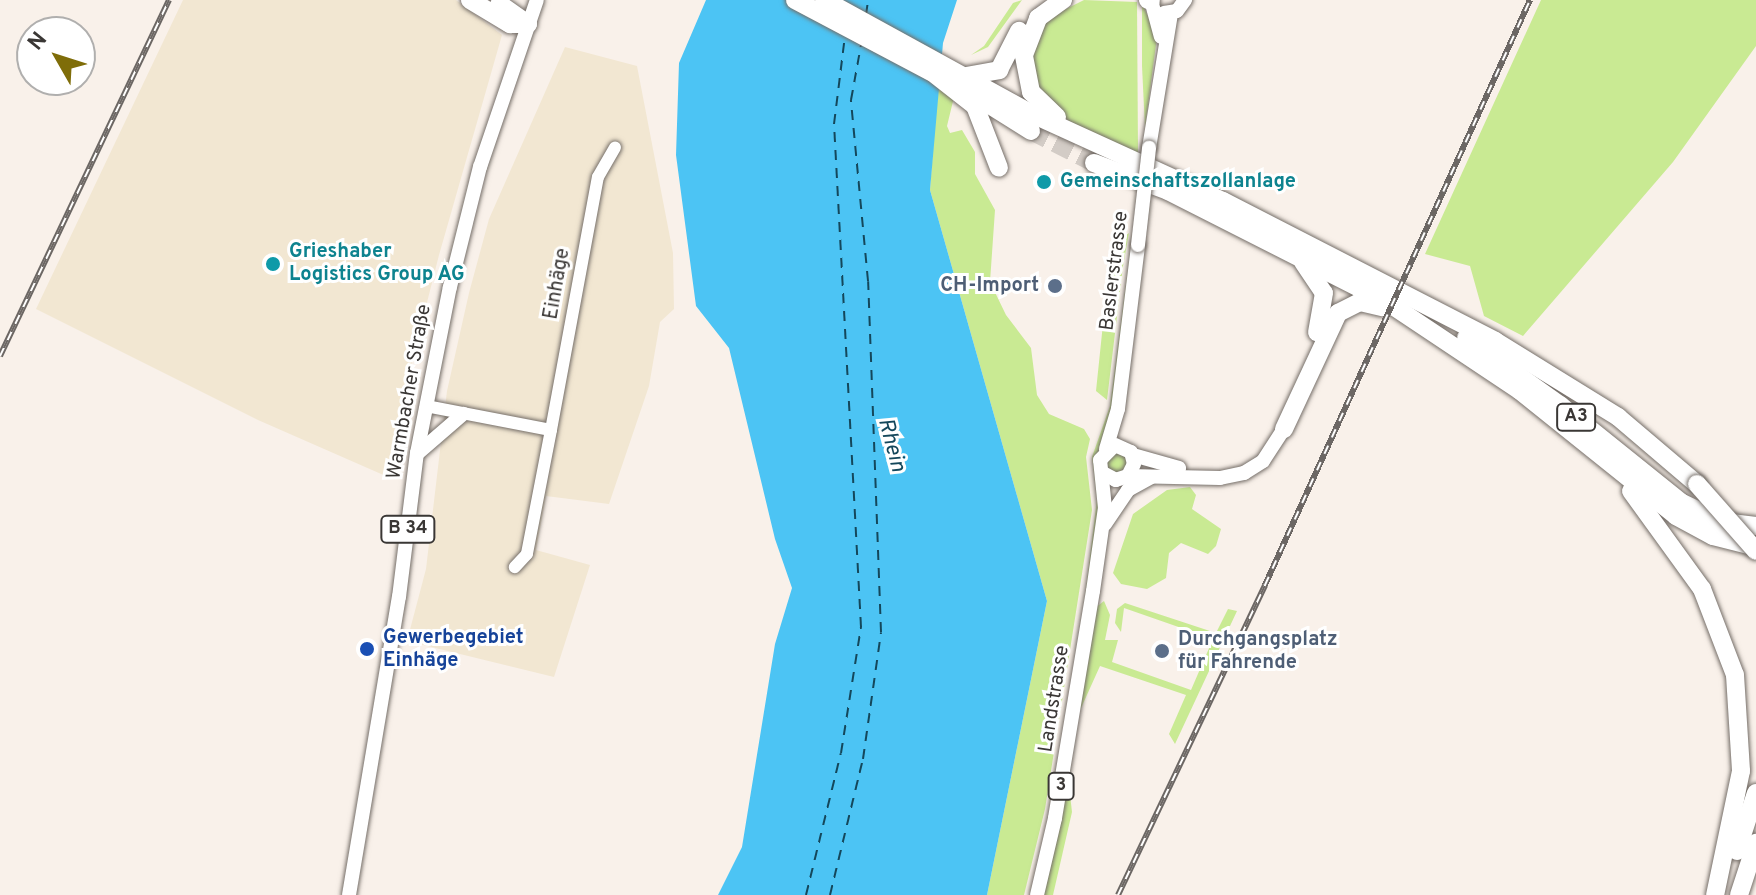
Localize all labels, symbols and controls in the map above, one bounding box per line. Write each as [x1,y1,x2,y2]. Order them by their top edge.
north arrow [16,16,96,96]
text: N [23,27,54,56]
place label: Gemeinschaftszollanlage [1060,170,1296,194]
marker: Gemeinschaftszollanlage [1035,173,1053,191]
street label: Baslerstrasse [1096,210,1134,332]
place label: Grieshaber Logistics Group AG [289,240,466,287]
street label: Einhäge [540,246,576,322]
marker: Grieshaber Logistics Group AG [264,255,282,273]
place label: CH-Import [940,274,1039,298]
marker: CH-Import [1046,277,1064,295]
street label: Warmbacher Straße [383,303,437,481]
road number: A3 [1556,403,1596,431]
water label: Rhein [871,415,911,475]
road number: B 34 [380,515,436,543]
place label: Gewerbegebiet Einhäge [383,626,524,673]
place label: Durchgangsplatz für Fahrende [1178,628,1338,675]
marker: Gewerbegebiet Einhäge [358,640,376,658]
marker: Durchgangsplatz für Fahrende [1153,642,1171,660]
street label: Landstrasse [1035,644,1075,754]
road number: 3 [1047,772,1075,800]

